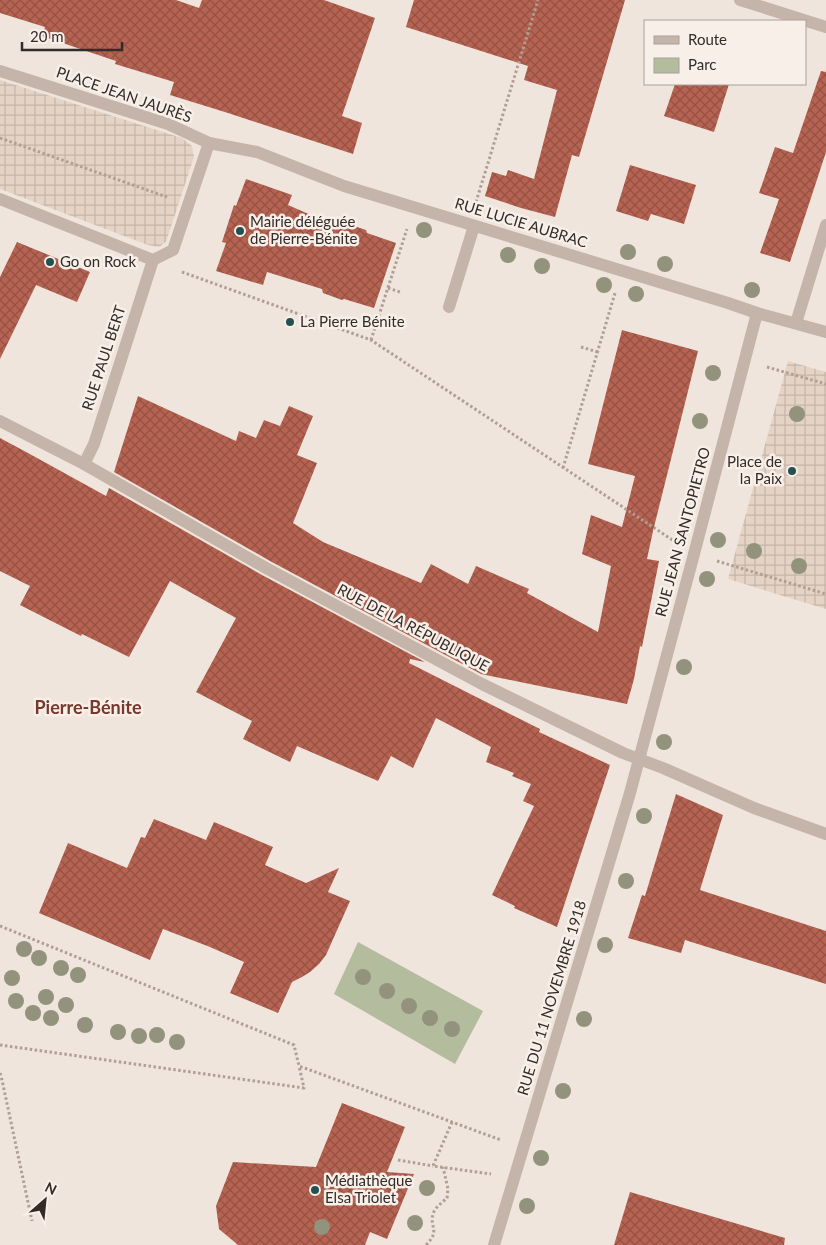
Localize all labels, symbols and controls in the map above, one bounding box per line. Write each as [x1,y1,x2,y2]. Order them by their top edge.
scale bar [22,20,122,52]
legend [644,20,806,85]
text: 20 m [30,27,64,45]
text: Route [688,30,727,48]
text: Parc [688,55,717,73]
street label: PLACE JEAN JAURÈS [54,62,194,126]
street label: RUE LUCIE AUBRAC [453,193,590,251]
place label: Mairie déléguée de Pierre-Bénite [250,212,358,247]
marker: Mairie déléguée de Pierre-Bénite [234,225,246,237]
place label: Go on Rock [60,252,137,270]
marker: Go on Rock [44,256,56,268]
street label: RUE PAUL BERT [78,303,129,413]
place label: La Pierre Bénite [300,312,405,330]
marker: La Pierre Bénite [284,316,296,328]
street label: RUE JEAN SANTOPIETRO [651,445,713,619]
place label: Place de la Paix [727,452,783,487]
marker: Place de la Paix [786,465,798,477]
street label: RUE DE LA RÉPUBLIQUE [334,579,492,675]
district label: Pierre-Bénite [34,696,142,718]
street label: RUE DU 11 NOVEMBRE 1918 [513,898,589,1097]
place label: Médiathèque Elsa Triolet [325,1171,412,1206]
north arrow [20,1175,70,1225]
text: N [42,1178,60,1198]
marker: Médiathèque Elsa Triolet [309,1184,321,1196]

